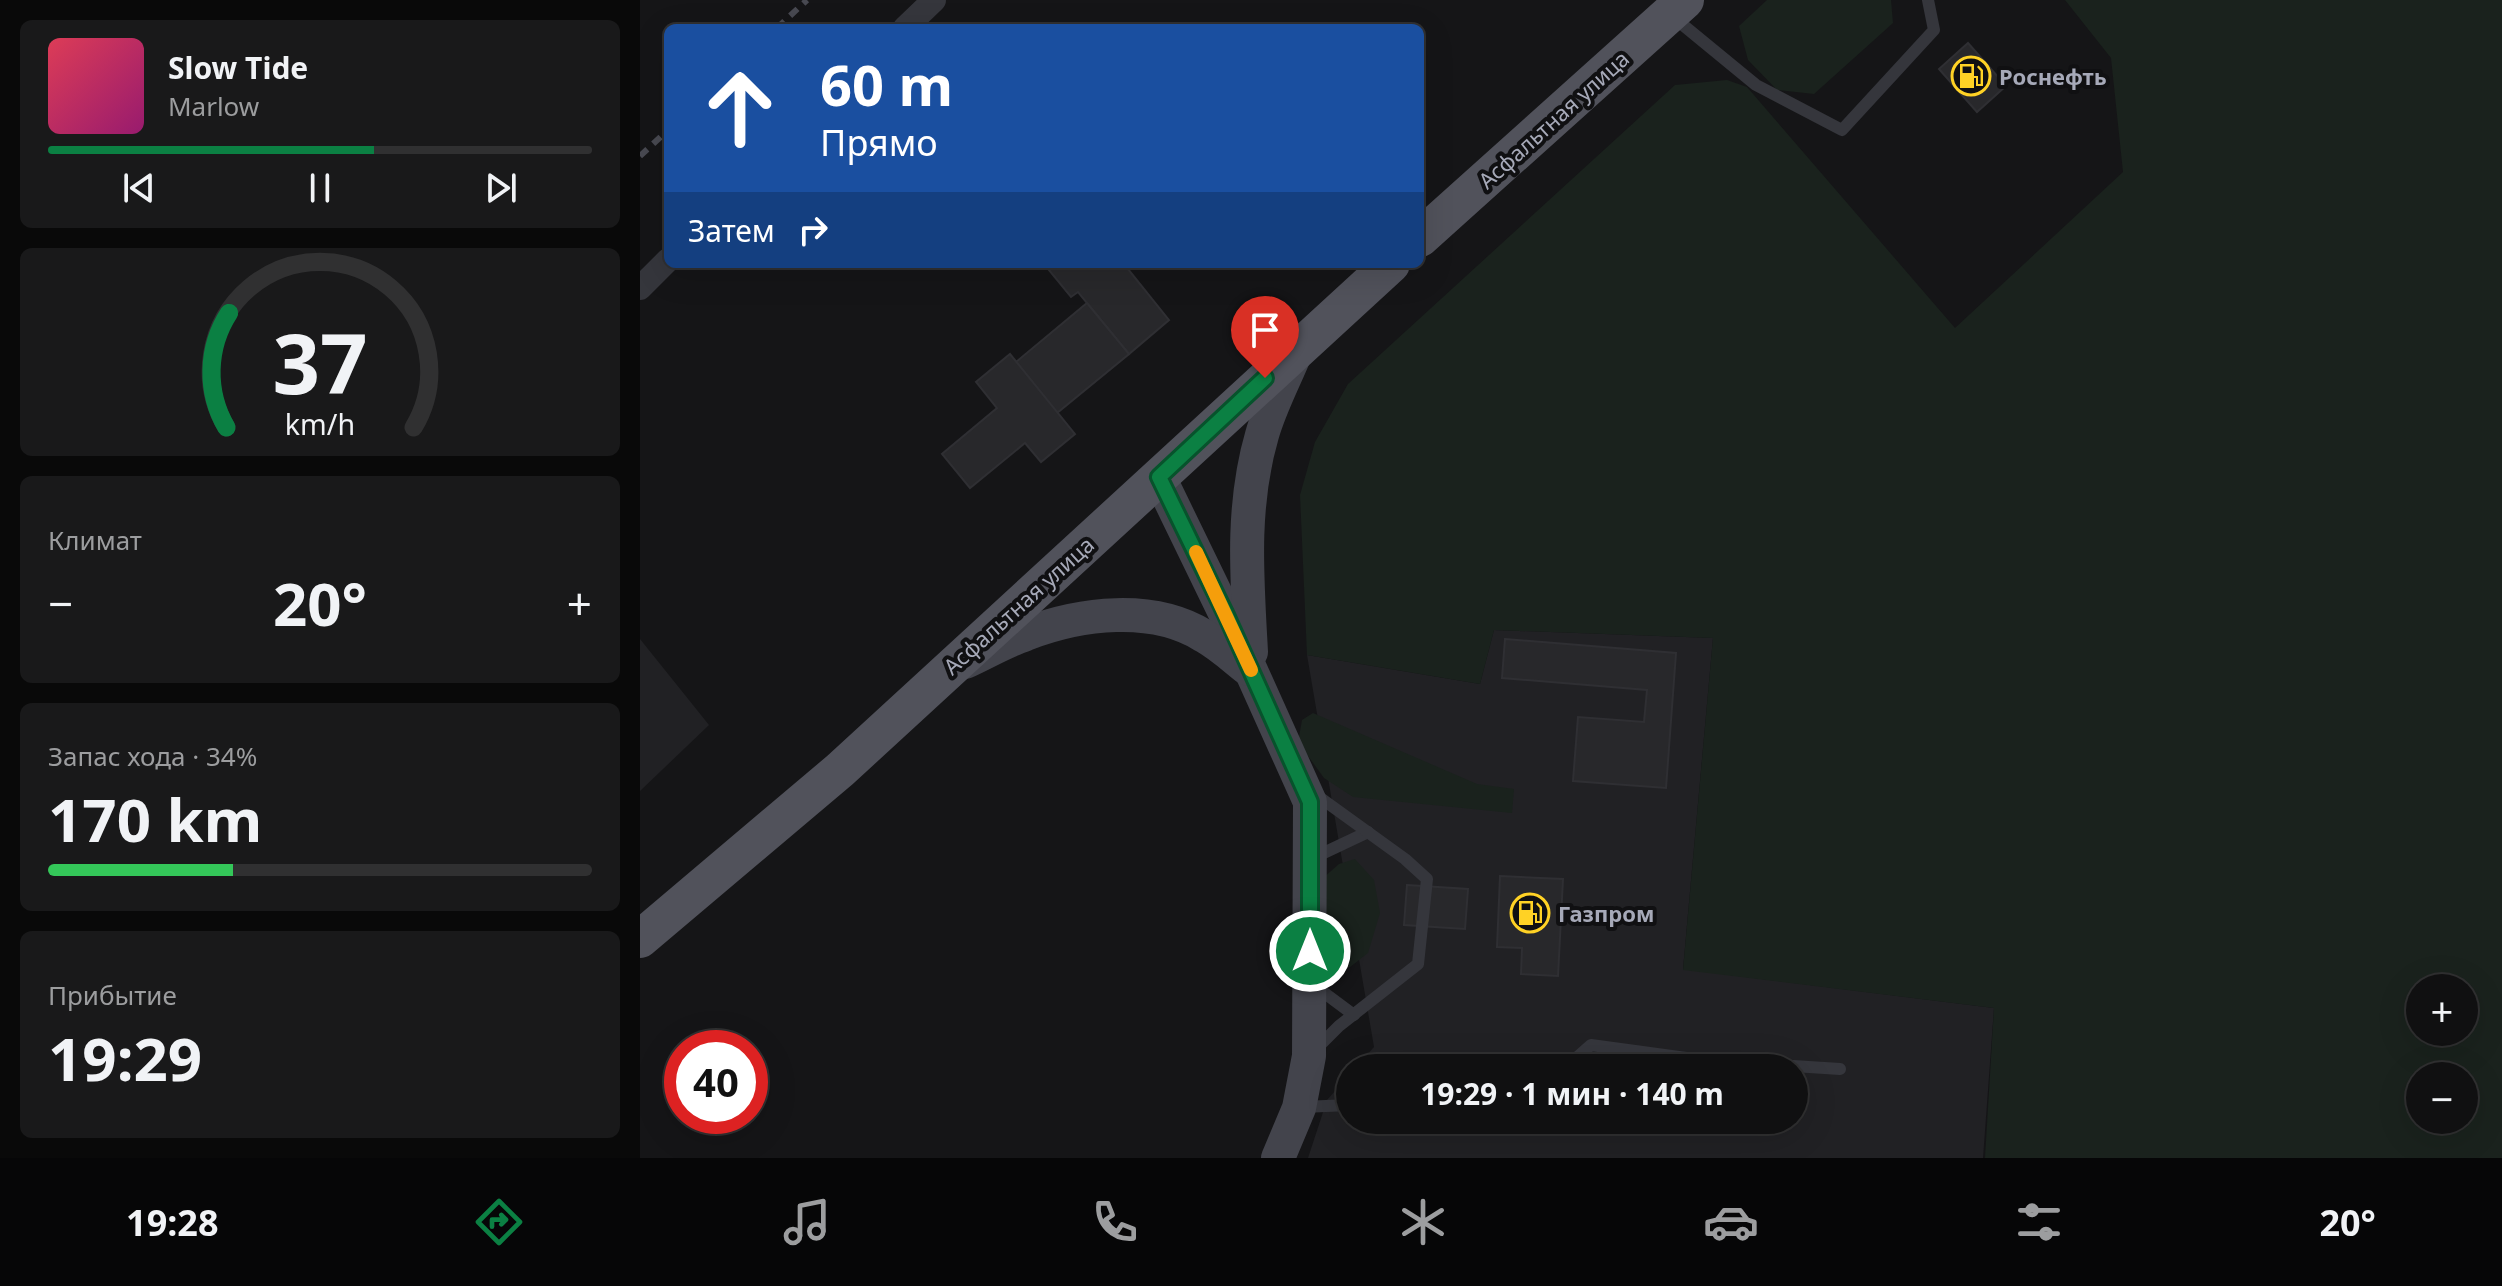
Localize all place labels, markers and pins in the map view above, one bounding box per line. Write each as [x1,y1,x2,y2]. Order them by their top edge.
fuel station icon: Роснефть [1950,55,1992,97]
place label: Роснефть [1999,61,2107,91]
pin [1231,296,1299,378]
fuel station icon: Газпром [1509,892,1551,934]
place label: Газпром [1558,898,1654,928]

